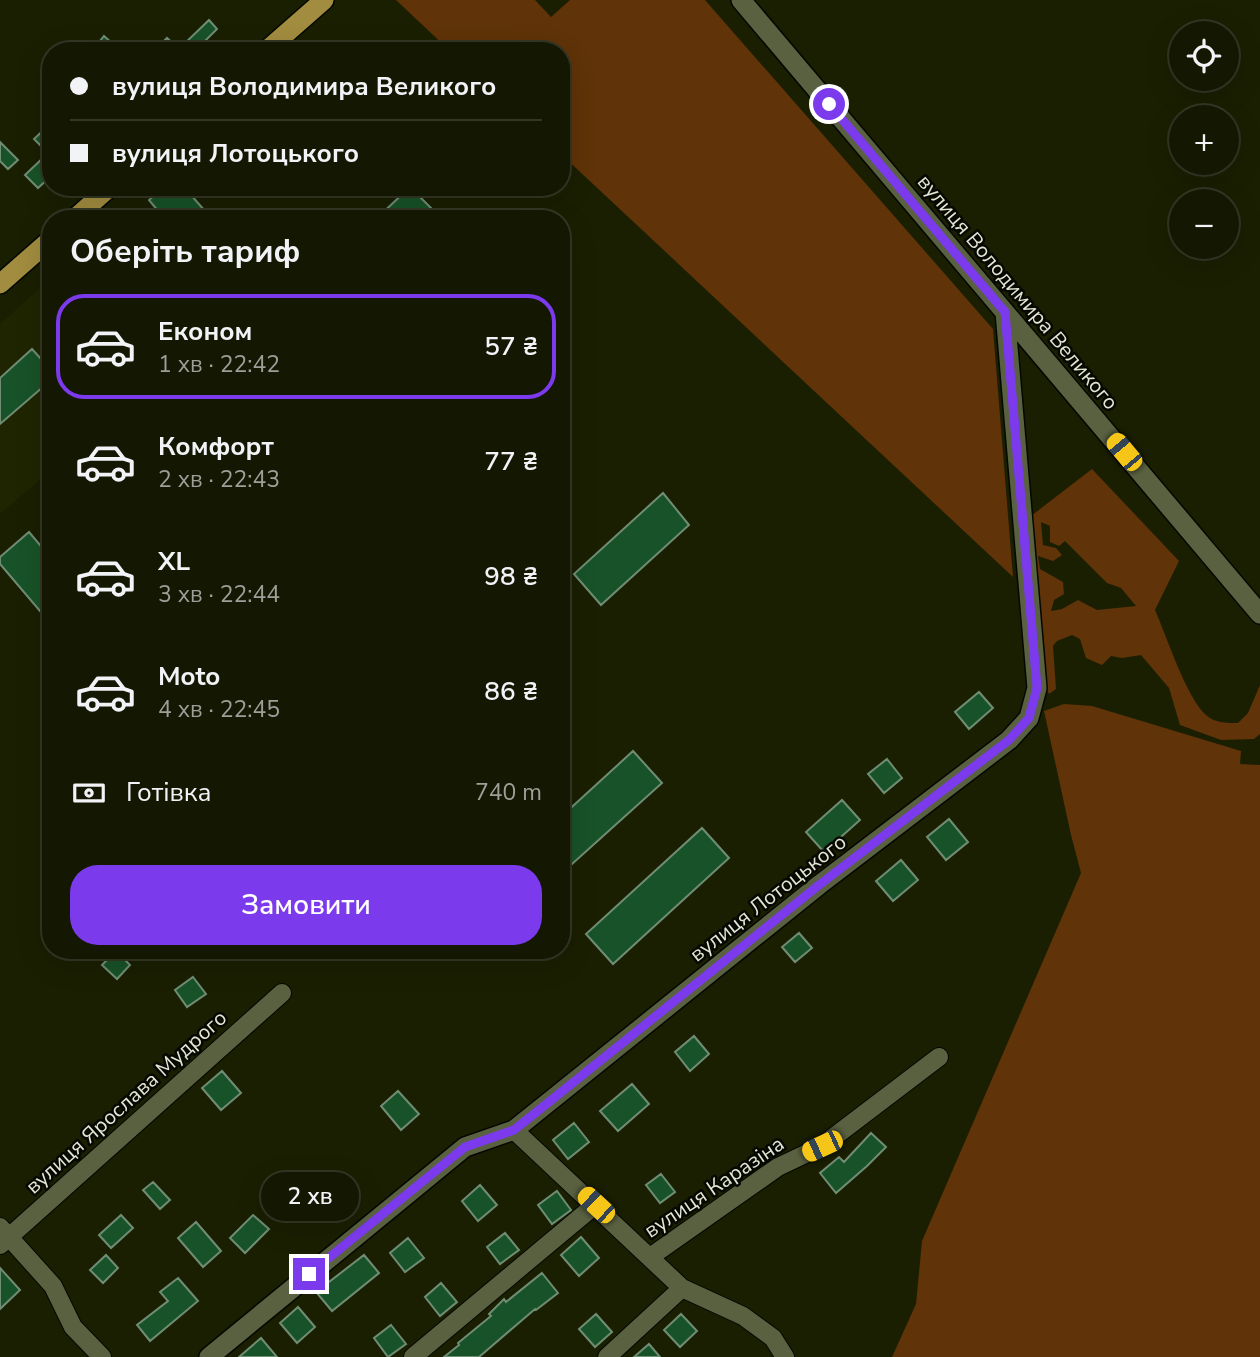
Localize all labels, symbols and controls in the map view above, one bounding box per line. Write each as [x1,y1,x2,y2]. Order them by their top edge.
map controls [1169,21,1239,259]
button: locate [1169,21,1239,91]
text: вулиця Володимира Великого [112,69,496,104]
route start [813,88,845,120]
button: + [1169,105,1239,175]
text: вулиця Лотоцького [112,136,359,171]
street label: вулиця Володимира Великого [911,168,1125,416]
button: − [1169,189,1239,259]
text: Оберіть тариф [70,230,300,273]
text: Економ [158,314,252,349]
icon: car [74,315,137,378]
text: 57 ₴ [484,329,538,364]
text: 1 хв · 22:42 [158,349,280,380]
text: Комфорт [158,429,274,464]
car [1103,429,1146,475]
icon: car [74,430,137,493]
text: 77 ₴ [484,444,538,479]
text: 2 хв · 22:43 [158,464,280,495]
text: XL [158,544,190,579]
icon: car [74,545,137,608]
text: 98 ₴ [484,559,538,594]
text: 3 хв · 22:44 [158,579,280,610]
text: Moto [158,659,220,694]
icon: car [74,660,137,723]
text: 86 ₴ [484,674,538,709]
text: 4 хв · 22:45 [158,694,280,725]
icon: cash [70,774,108,812]
text: Готівка [126,775,211,810]
text: 740 m [475,777,542,808]
street label: вулиця Лотоцького [684,828,852,968]
button: Замовити [70,865,542,945]
street label: вулиця Ярослава Мудрого [19,1004,233,1200]
car [799,1128,846,1164]
street label: вулиця Каразіна [639,1130,789,1244]
callout: 2 хв [260,1172,358,1222]
text: 2 хв [287,1181,333,1212]
car [574,1183,619,1227]
route end [293,1258,325,1290]

